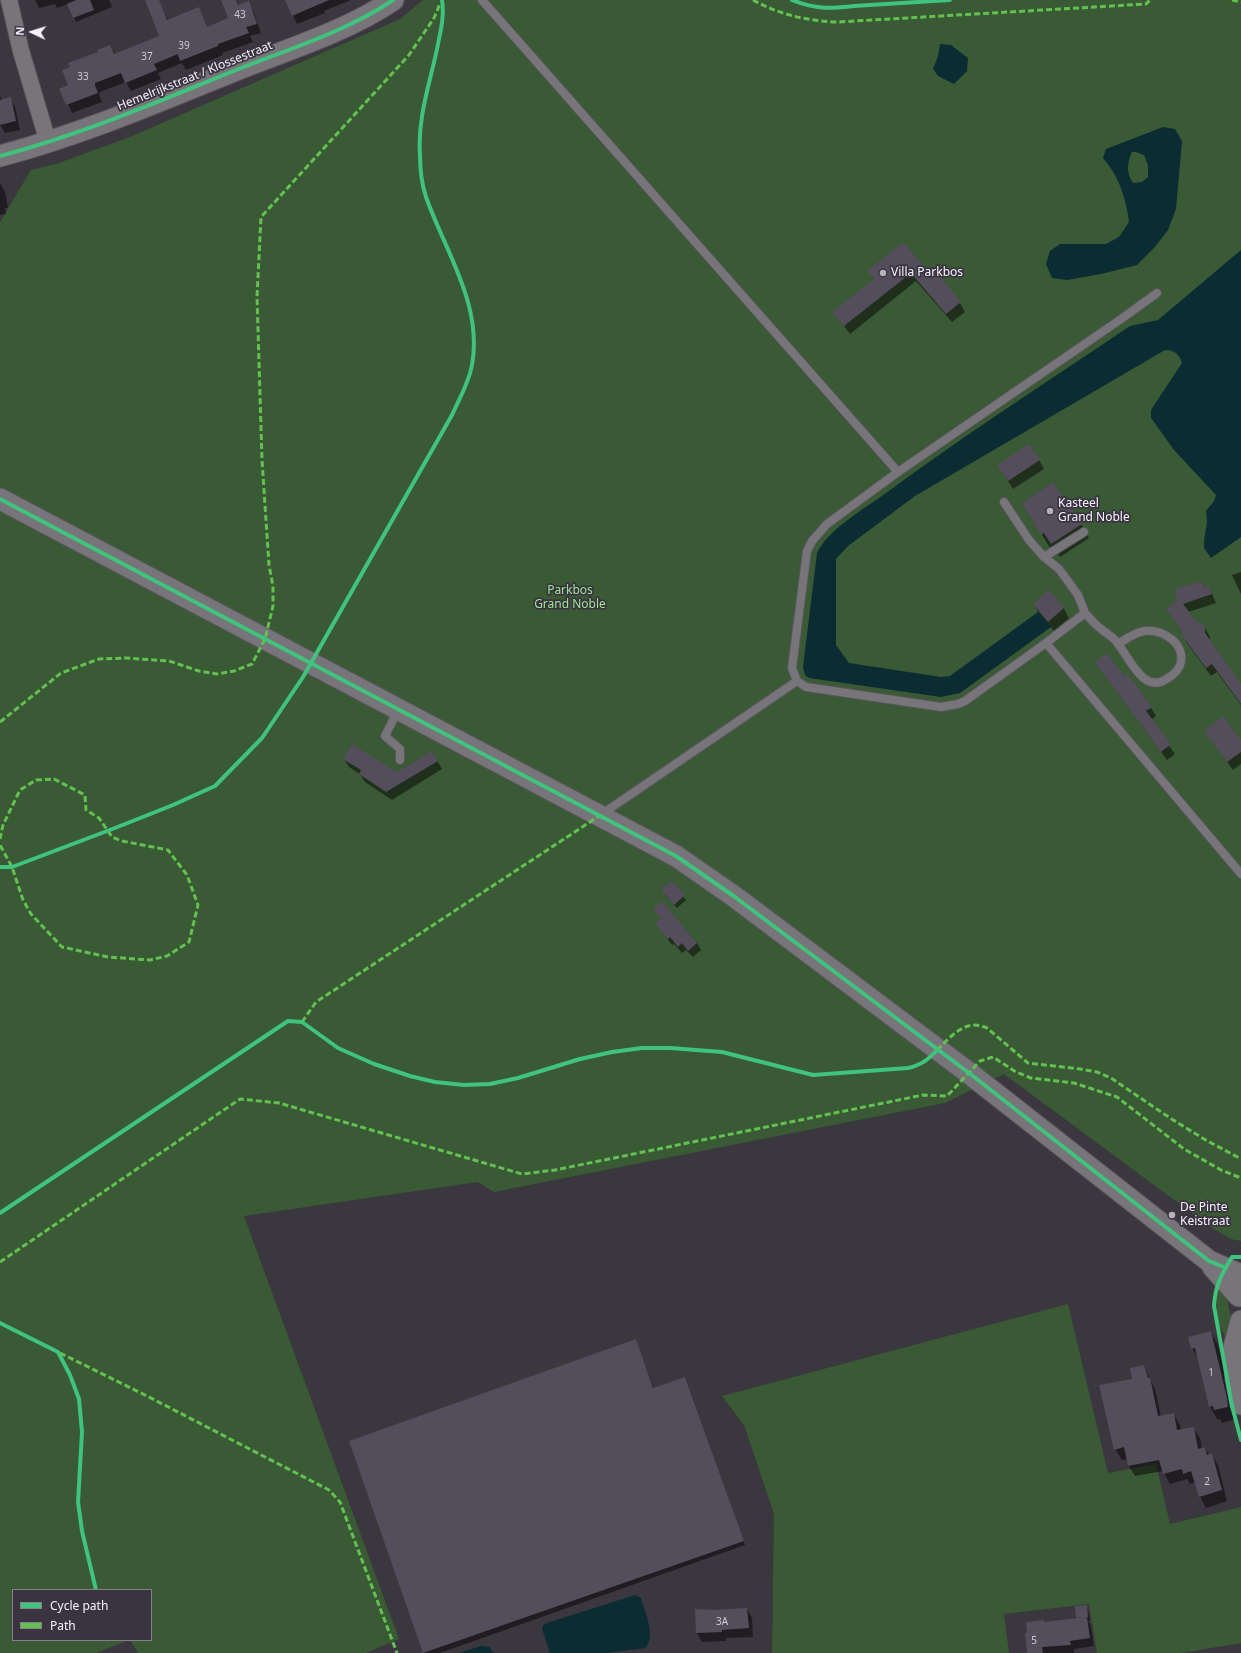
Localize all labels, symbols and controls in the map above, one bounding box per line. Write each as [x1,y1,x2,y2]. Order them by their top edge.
house number: 43 [234,9,246,21]
north arrow [12,12,52,52]
text: N [12,26,27,36]
street label: Hemelrijkstraat / Klossestraat [115,38,275,114]
house number: 39 [178,40,190,52]
house number: 37 [141,51,153,63]
house number: 33 [77,71,89,83]
place label: Villa Parkbos [891,266,963,280]
marker: Villa Parkbos [878,268,888,278]
place label: Kasteel Grand Noble [1058,497,1130,525]
marker: Kasteel Grand Noble [1045,506,1055,516]
park label: Parkbos Grand Noble [534,584,606,612]
place label: De Pinte Keistraat [1180,1201,1230,1229]
marker: De Pinte Keistraat [1167,1210,1177,1220]
house number: 1 [1208,1367,1214,1379]
house number: 2 [1204,1476,1210,1488]
legend [12,1589,152,1641]
text: Cycle path [50,1597,108,1614]
house number: 3A [716,1616,728,1628]
text: Path [50,1617,76,1634]
house number: 5 [1031,1635,1037,1647]

